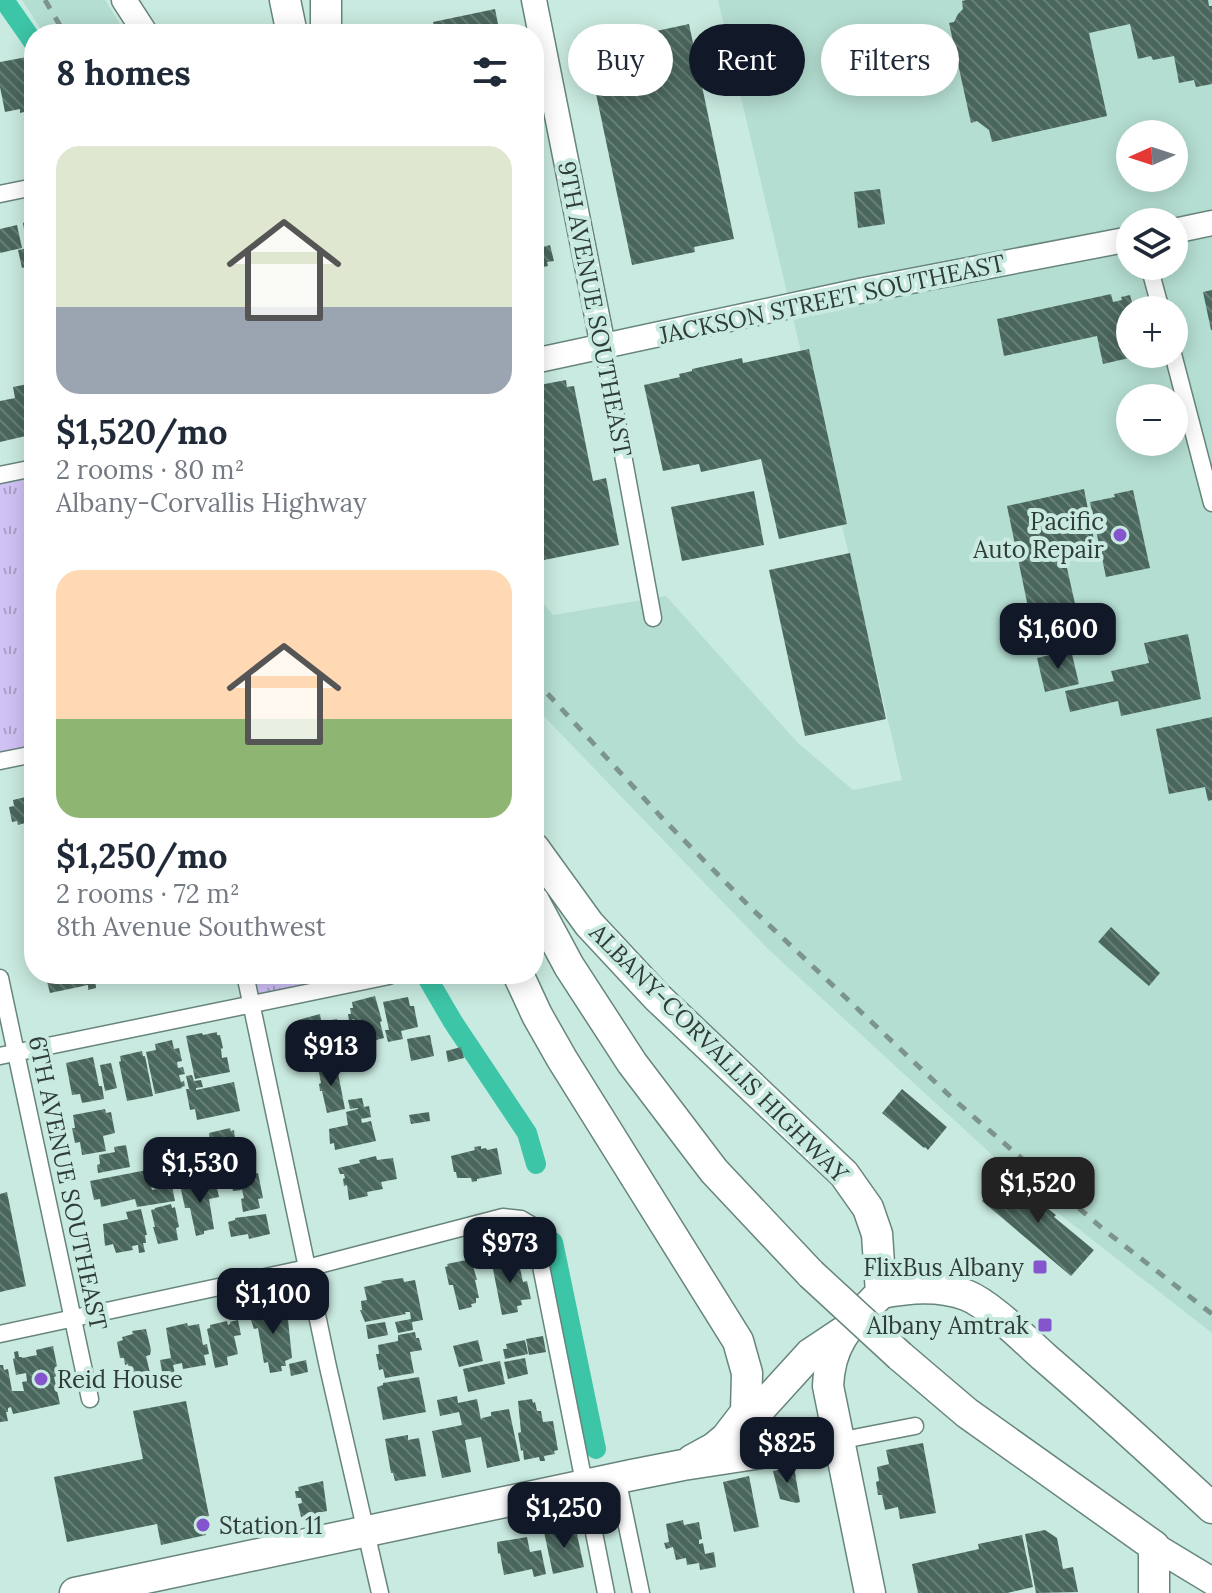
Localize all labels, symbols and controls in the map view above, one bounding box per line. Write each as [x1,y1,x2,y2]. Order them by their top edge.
chip: Buy [568,24,673,96]
chip: Rent [689,24,805,96]
chip: Filters [821,24,959,96]
icon: filters [468,50,512,94]
text: 8 homes [56,51,191,94]
north arrow [1116,120,1188,192]
map controls [1116,120,1188,456]
street label: 9TH AVENUE SOUTHEAST [551,159,639,459]
icon: home [212,198,356,342]
button: layers [1116,208,1188,280]
street label: JACKSON STREET SOUTHEAST [655,247,1008,351]
button: + [1116,296,1188,368]
button: − [1116,384,1188,456]
text: $1,520/mo [56,410,228,453]
text: 2 rooms · 80 m² [56,453,245,486]
text: Albany-Corvallis Highway [56,486,367,519]
place label: Pacific Auto Repair [972,506,1105,565]
marker: Pacific Auto Repair [1111,526,1129,544]
pin: $1,600 [993,603,1123,671]
text: $1,600 [1018,612,1098,645]
icon: home [212,622,356,766]
text: $1,250/mo [56,834,228,877]
text: 2 rooms · 72 m² [56,877,240,910]
text: 8th Avenue Southwest [56,910,326,943]
street label: ALBANY-CORVALLIS HIGHWAY [582,916,856,1190]
pin: $913 [284,1020,378,1088]
text: $913 [303,1029,359,1062]
street label: 6TH AVENUE SOUTHEAST [22,1033,114,1333]
pin: $1,530 [135,1137,265,1205]
text: $1,530 [161,1146,239,1179]
pin: $1,520 [973,1157,1103,1225]
text: $1,520 [1000,1166,1076,1199]
pin: $973 [463,1217,557,1285]
text: $973 [481,1226,539,1259]
place label: FlixBus Albany [863,1252,1024,1283]
marker: FlixBus Albany [1031,1258,1049,1276]
pin: $1,100 [208,1268,338,1336]
text: $1,100 [235,1277,311,1310]
place label: Albany Amtrak [866,1310,1029,1341]
marker: Albany Amtrak [1036,1316,1054,1334]
place label: Reid House [57,1364,183,1395]
marker: Reid House [32,1370,50,1388]
pin: $825 [740,1417,834,1485]
text: $825 [758,1426,816,1459]
pin: $1,250 [499,1482,629,1550]
text: $1,250 [526,1491,602,1524]
place label: Station 11 [219,1510,322,1541]
marker: Station 11 [194,1516,212,1534]

